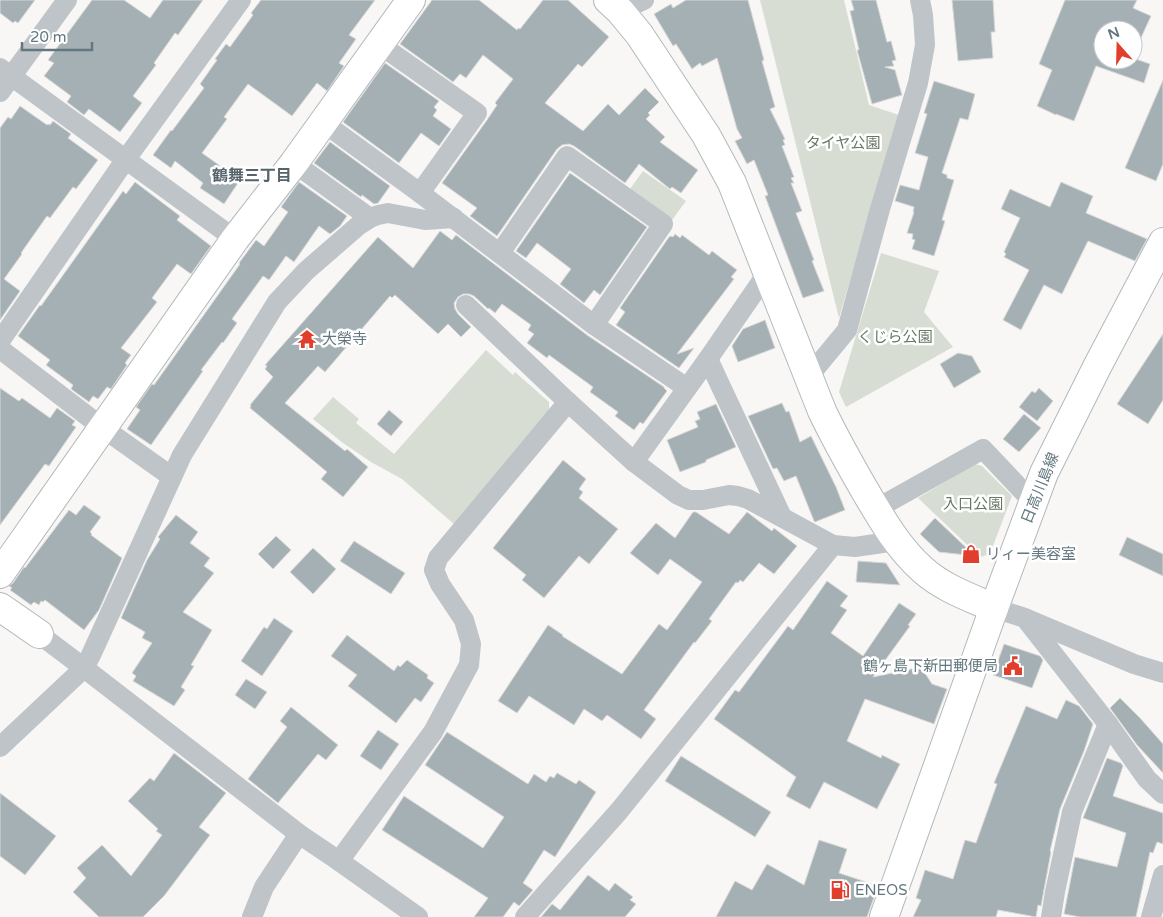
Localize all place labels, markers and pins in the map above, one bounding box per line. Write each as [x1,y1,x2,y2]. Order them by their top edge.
temple icon: 大榮寺 [296,328,318,350]
place label: 大榮寺 [322,330,367,348]
shop icon: リィー美容室 [960,543,982,565]
place label: リィー美容室 [986,545,1076,563]
public building icon: 鶴ヶ島下新田郵便局 [1002,655,1024,677]
place label: 鶴ヶ島下新田郵便局 [863,657,998,675]
fuel station icon: ENEOS [829,879,851,901]
place label: ENEOS [855,881,908,899]

